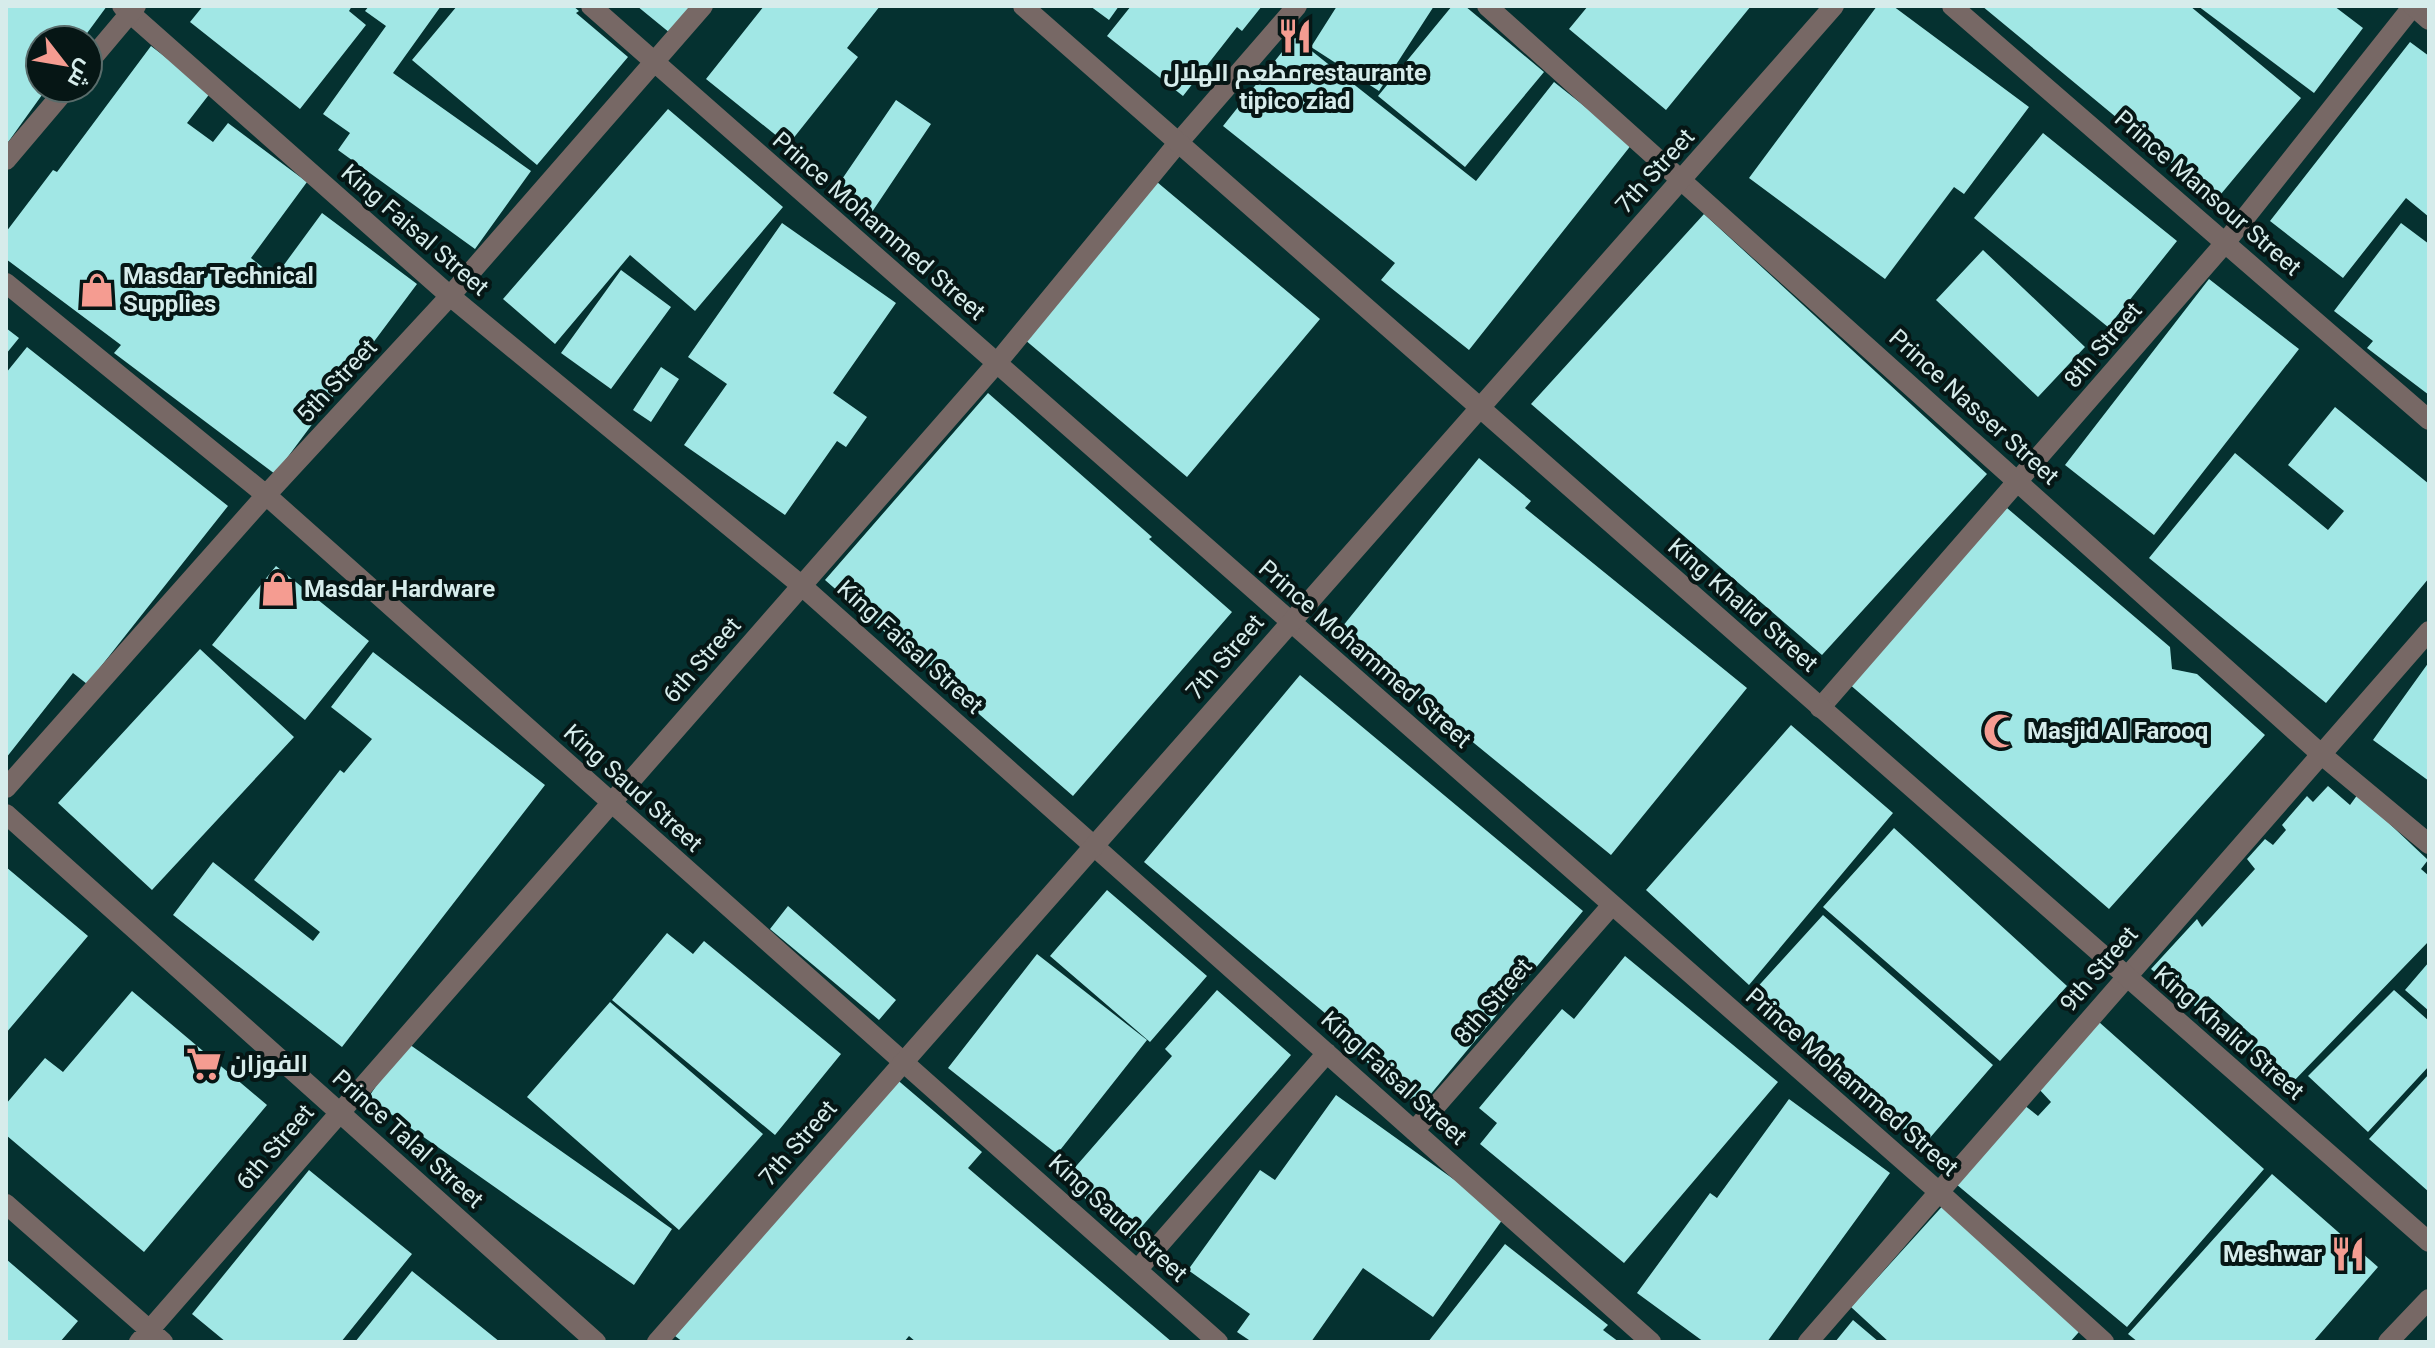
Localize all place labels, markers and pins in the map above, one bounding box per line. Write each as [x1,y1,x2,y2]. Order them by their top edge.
restaurant icon: مطعم الهلالrestaurante tipico ziad [1276,17,1314,55]
place label: مطعم الهلالrestaurante tipico ziad [1163,59,1427,115]
place label: Masdar Technical Supplies [123,262,314,318]
shop icon: Masdar Technical Supplies [78,271,116,309]
shop icon: Masdar Hardware [259,570,297,608]
place label: Masdar Hardware [304,575,495,603]
mosque icon: Masjid Al Farooq [1982,712,2020,750]
place label: Masjid Al Farooq [2027,717,2208,745]
supermarket icon: الفوزان [185,1045,223,1083]
place label: الفوزان [230,1050,308,1078]
restaurant icon: Meshwar [2329,1235,2367,1273]
place label: Meshwar [2223,1240,2322,1268]

